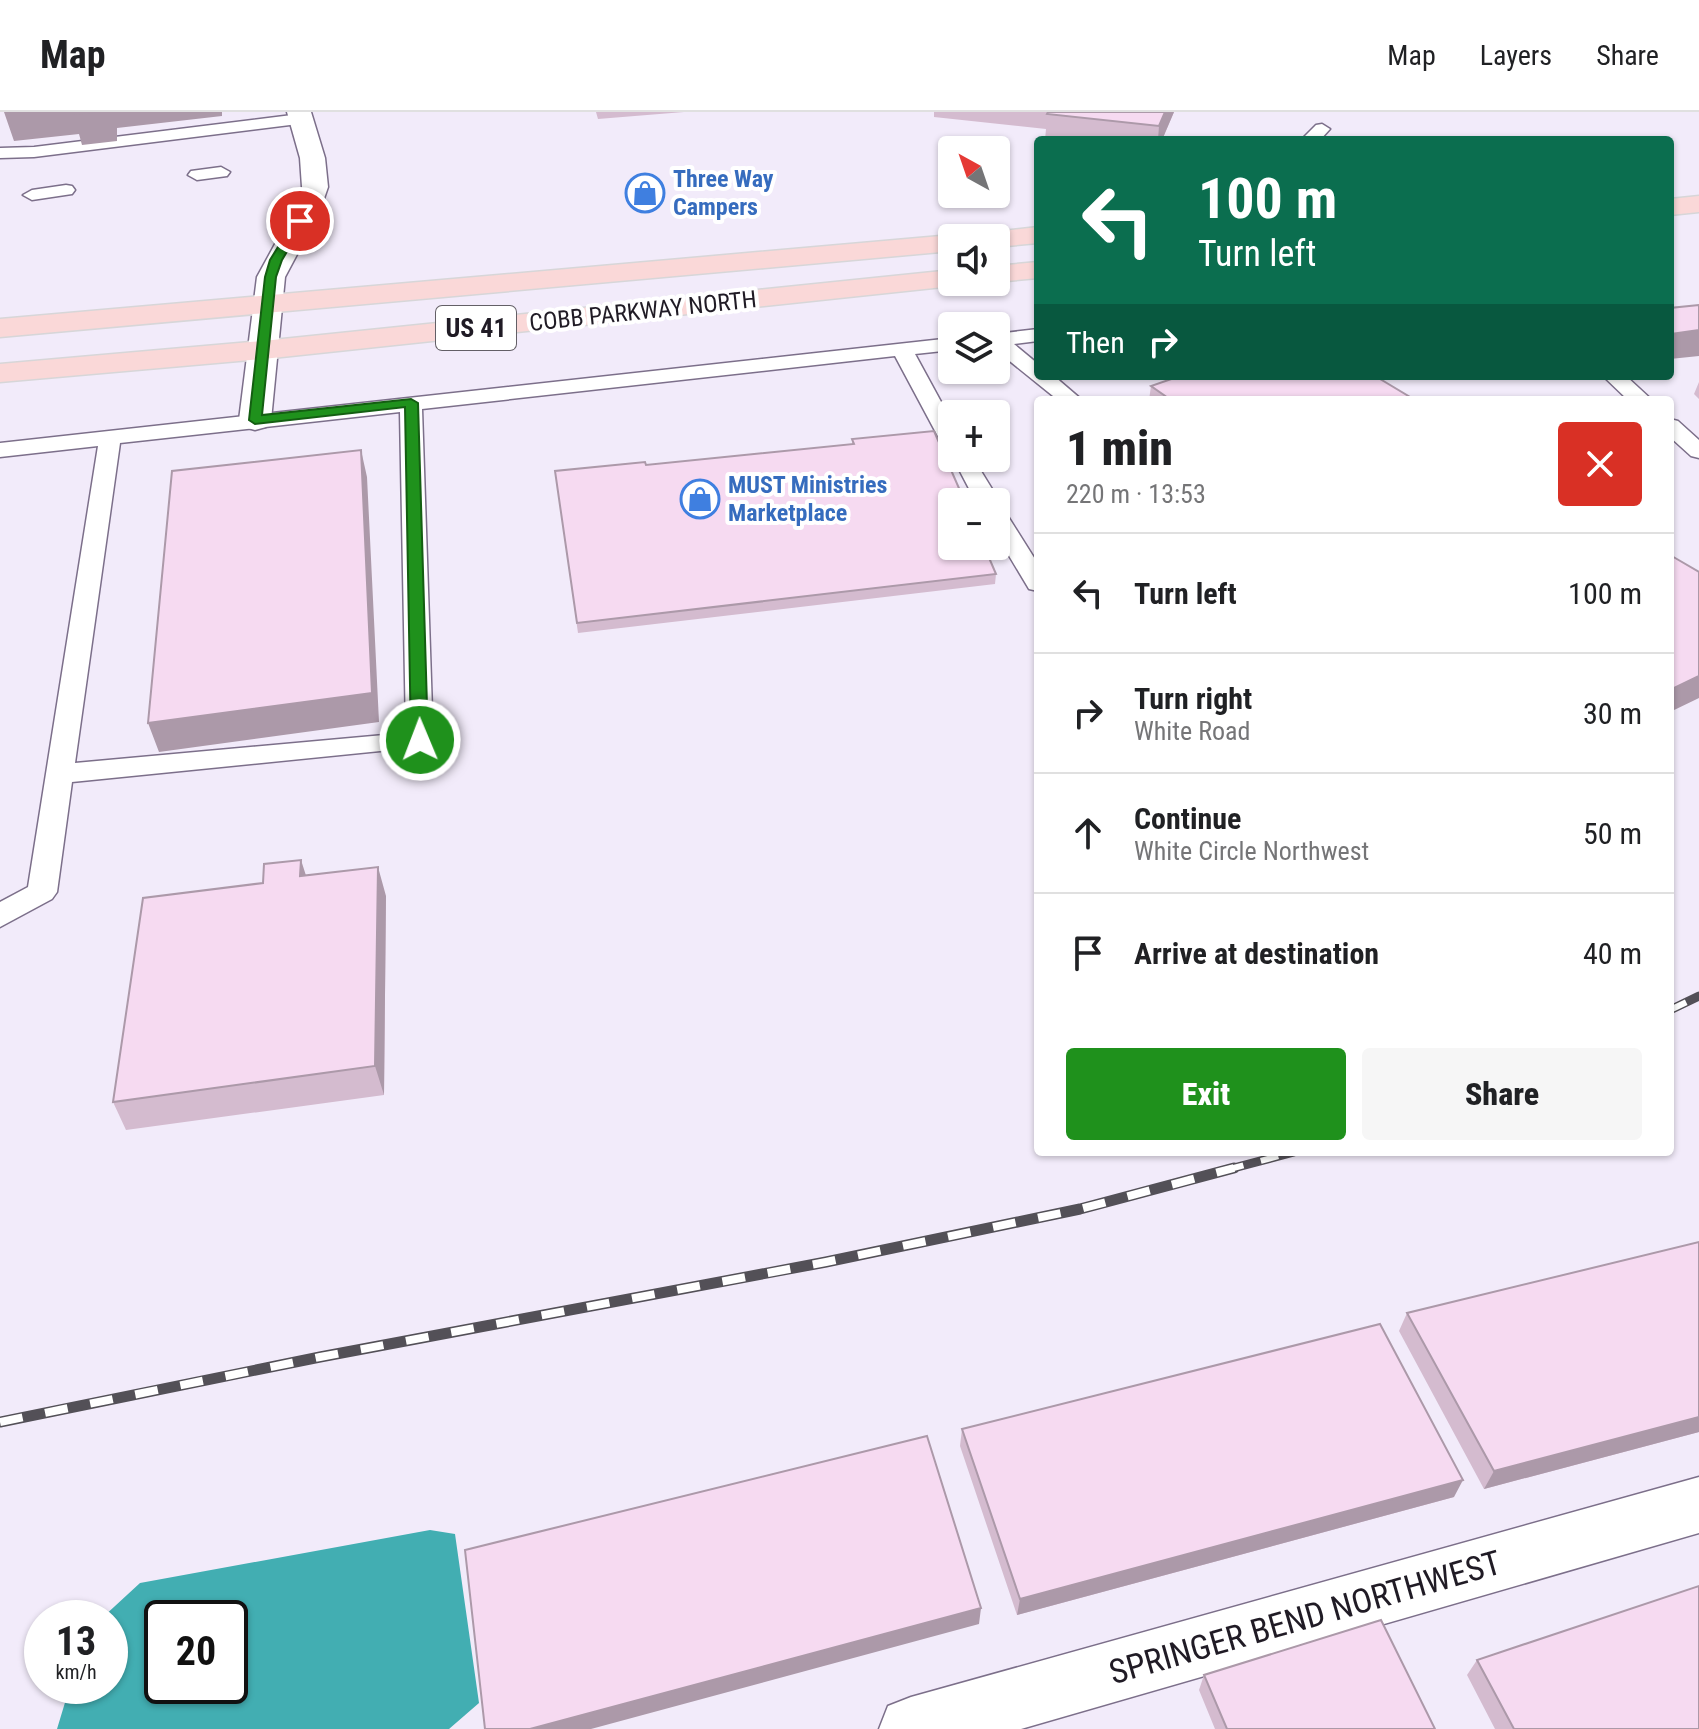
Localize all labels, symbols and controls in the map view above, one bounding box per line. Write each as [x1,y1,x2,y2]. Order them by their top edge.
text: Map [40,33,106,77]
text: Map [1387,39,1436,72]
text: Layers [1480,39,1552,72]
text: Share [1596,39,1659,72]
north arrow [938,136,1010,208]
map controls [938,136,1010,560]
place label: Three Way Campers [673,165,774,221]
text: 100 m [1198,166,1337,232]
icon: left [1066,168,1170,272]
shop icon: Three Way Campers [624,172,666,214]
pin [266,187,334,255]
icon: arrive [278,199,322,243]
button: sound [938,224,1010,296]
text: Turn left [1198,233,1316,275]
street label: COBB PARKWAY NORTH [528,285,758,337]
road number: US 41 [436,306,516,350]
button: layers [938,312,1010,384]
icon: right [1141,320,1185,364]
text: Then [1066,325,1125,360]
button: + [938,400,1010,472]
text: 1 min [1066,420,1173,477]
button: close [1558,422,1642,506]
place label: MUST Ministries Marketplace [728,471,888,527]
shop icon: MUST Ministries Marketplace [679,478,721,520]
text: 220 m · 13:53 [1066,479,1206,509]
button: − [938,488,1010,560]
icon: left [1066,571,1110,615]
text: Turn left [1134,576,1237,611]
text: 100 m [1568,576,1642,611]
text: Turn right [1134,681,1252,716]
icon: right [1066,691,1110,735]
text: 30 m [1583,696,1642,731]
position arrow [378,698,462,782]
text: White Road [1134,716,1250,746]
text: Continue [1134,801,1241,836]
icon: ahead [1066,811,1110,855]
text: 50 m [1583,816,1642,851]
text: White Circle Northwest [1134,836,1369,866]
icon: arrive [1066,931,1110,975]
text: Arrive at destination [1134,936,1379,971]
text: 40 m [1583,936,1642,971]
button: Exit [1066,1048,1346,1140]
button: Share [1362,1048,1642,1140]
street label: SPRINGER BEND NORTHWEST [1104,1542,1506,1692]
speed limit sign: 20 [144,1600,248,1704]
text: 13 [56,1618,96,1665]
text: km/h [55,1660,97,1684]

